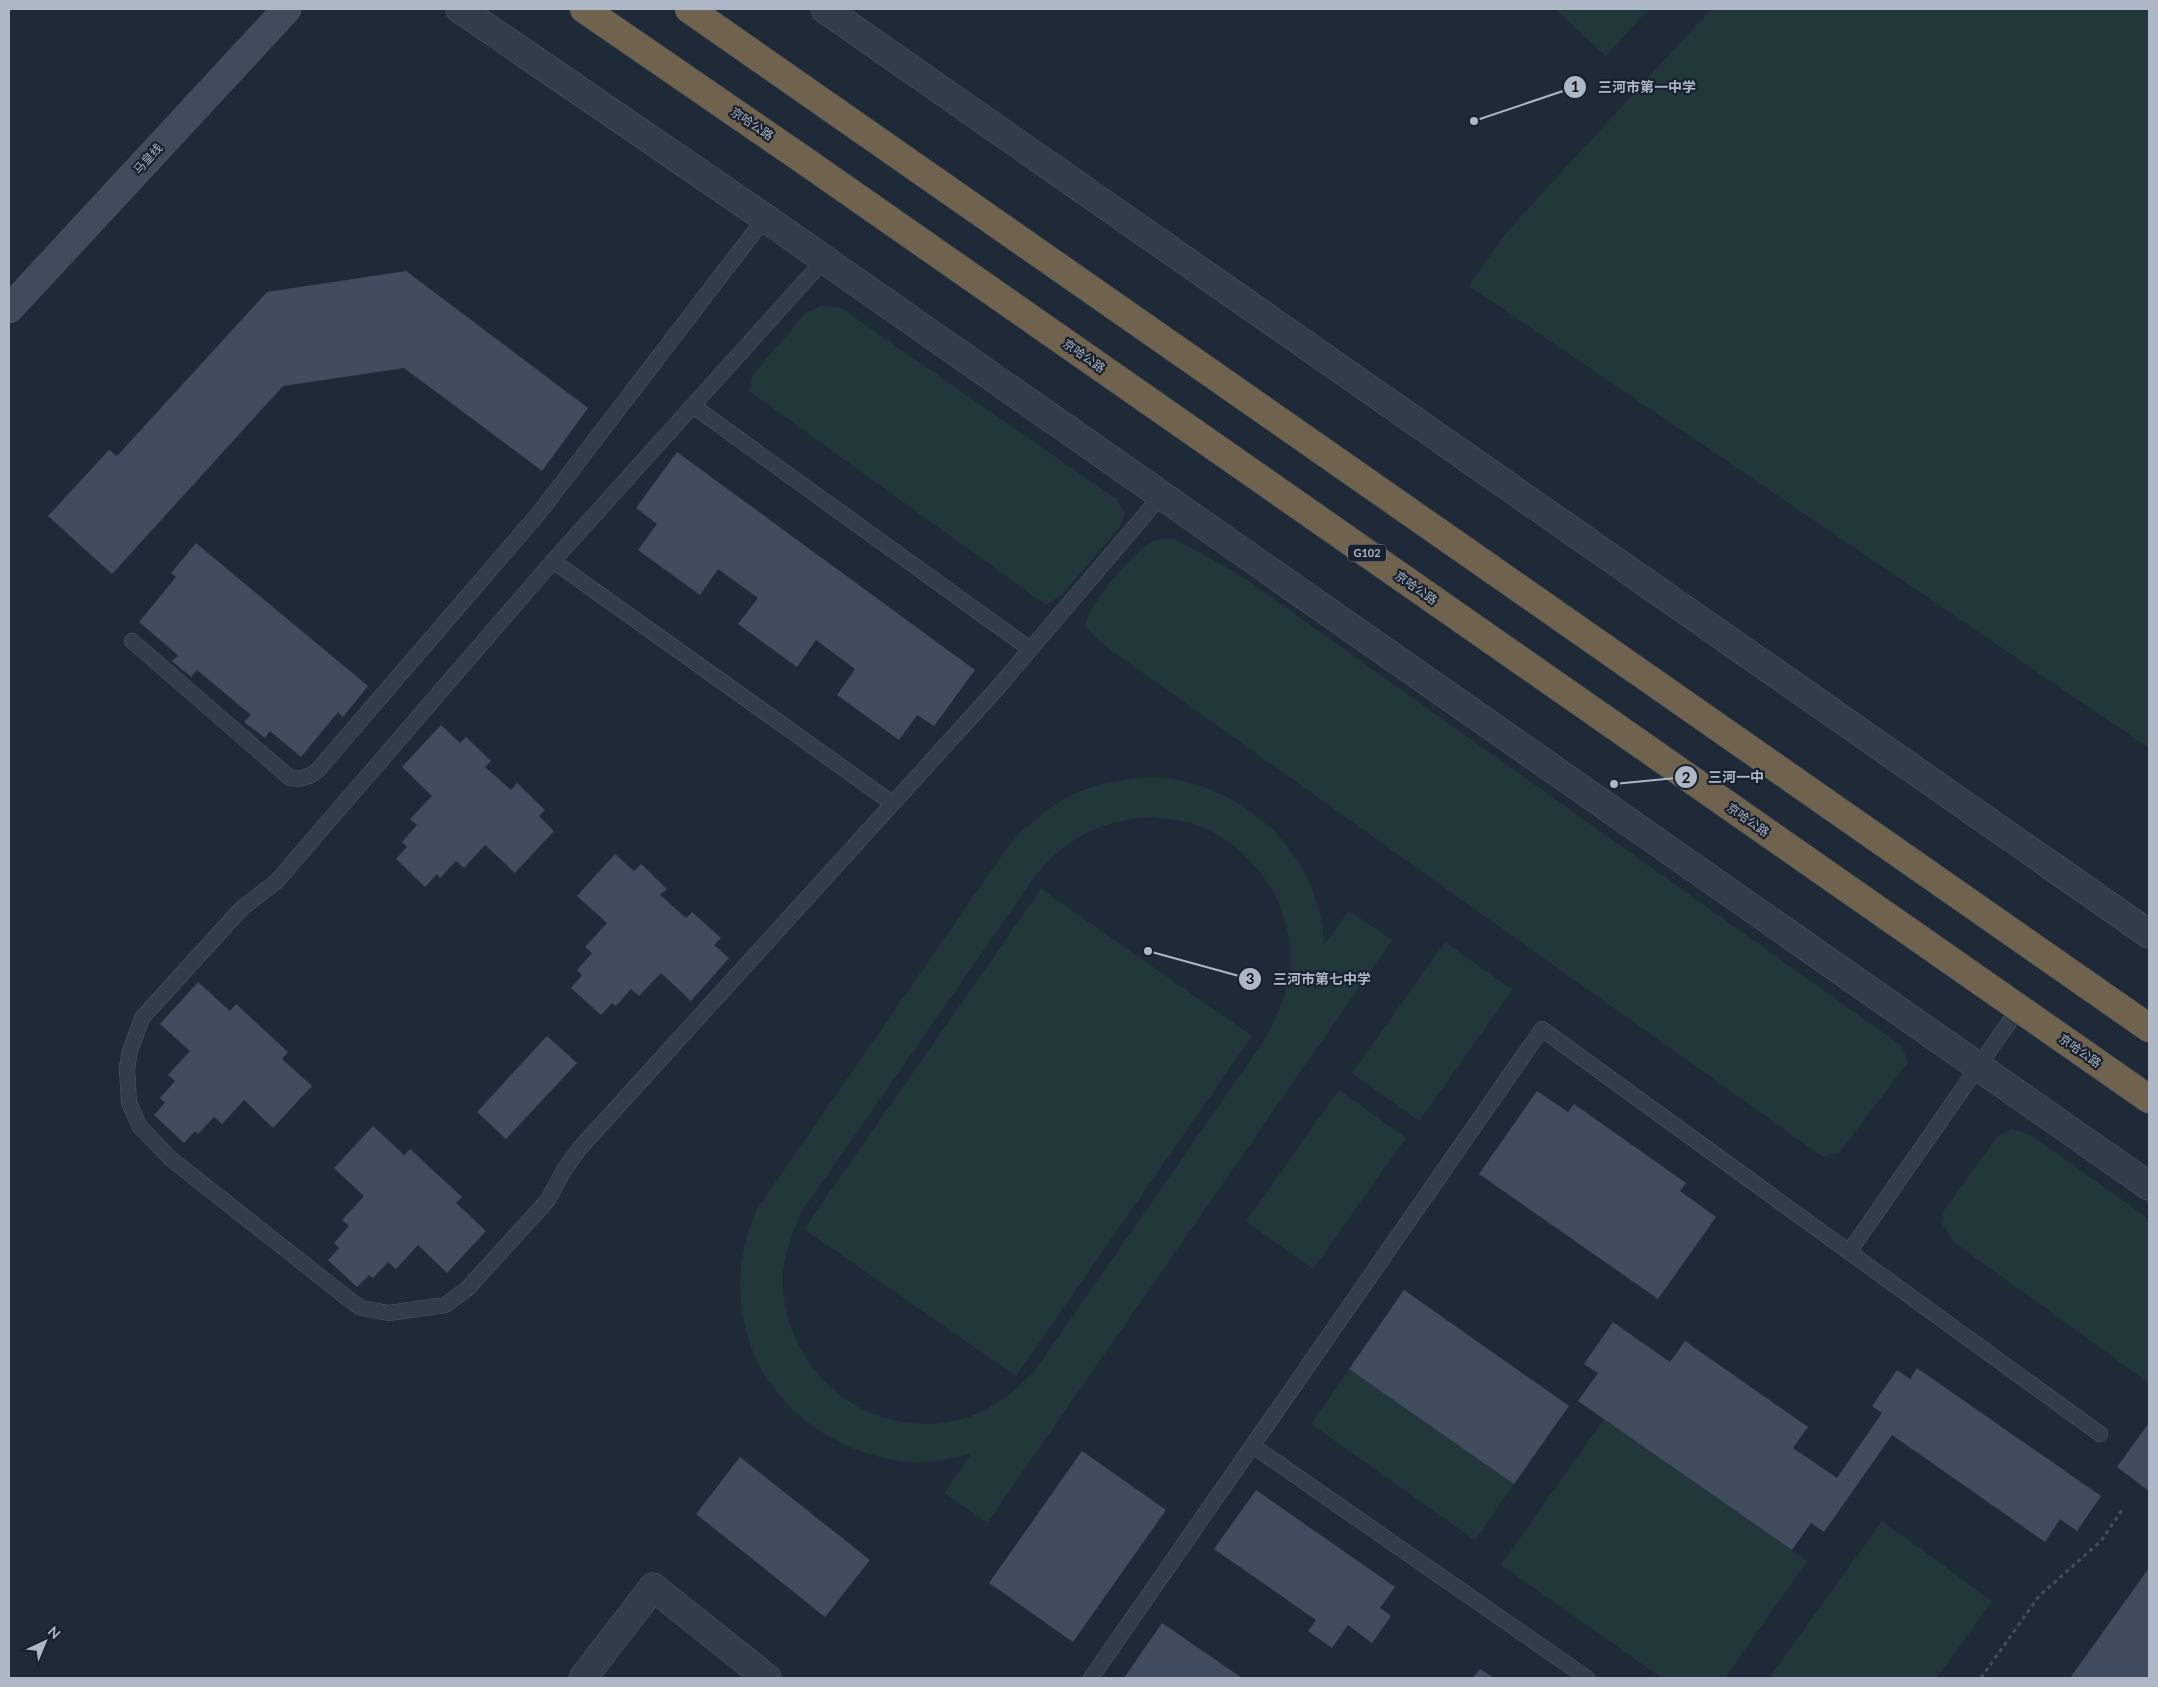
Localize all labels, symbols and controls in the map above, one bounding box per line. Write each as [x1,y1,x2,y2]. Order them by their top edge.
callout: 三河市第一中学 [1563,72,1706,101]
text: 1 [1571,77,1579,95]
text: 三河市第一中学 [1598,78,1696,95]
street label: 京哈公路 [728,104,776,143]
street label: 马皇线 [130,140,165,177]
street label: 京哈公路 [1060,336,1108,376]
road number: G102 [1348,544,1386,562]
street label: 京哈公路 [1392,568,1440,608]
callout: 三河一中 [1673,763,1774,792]
text: 2 [1682,768,1691,786]
text: 三河一中 [1708,768,1764,785]
street label: 京哈公路 [1724,800,1772,840]
callout: 三河市第七中学 [1238,964,1381,993]
text: 3 [1246,969,1254,987]
text: 三河市第七中学 [1273,970,1371,987]
street label: 京哈公路 [2056,1031,2104,1071]
north arrow [20,1617,70,1667]
text: N [45,1622,64,1642]

